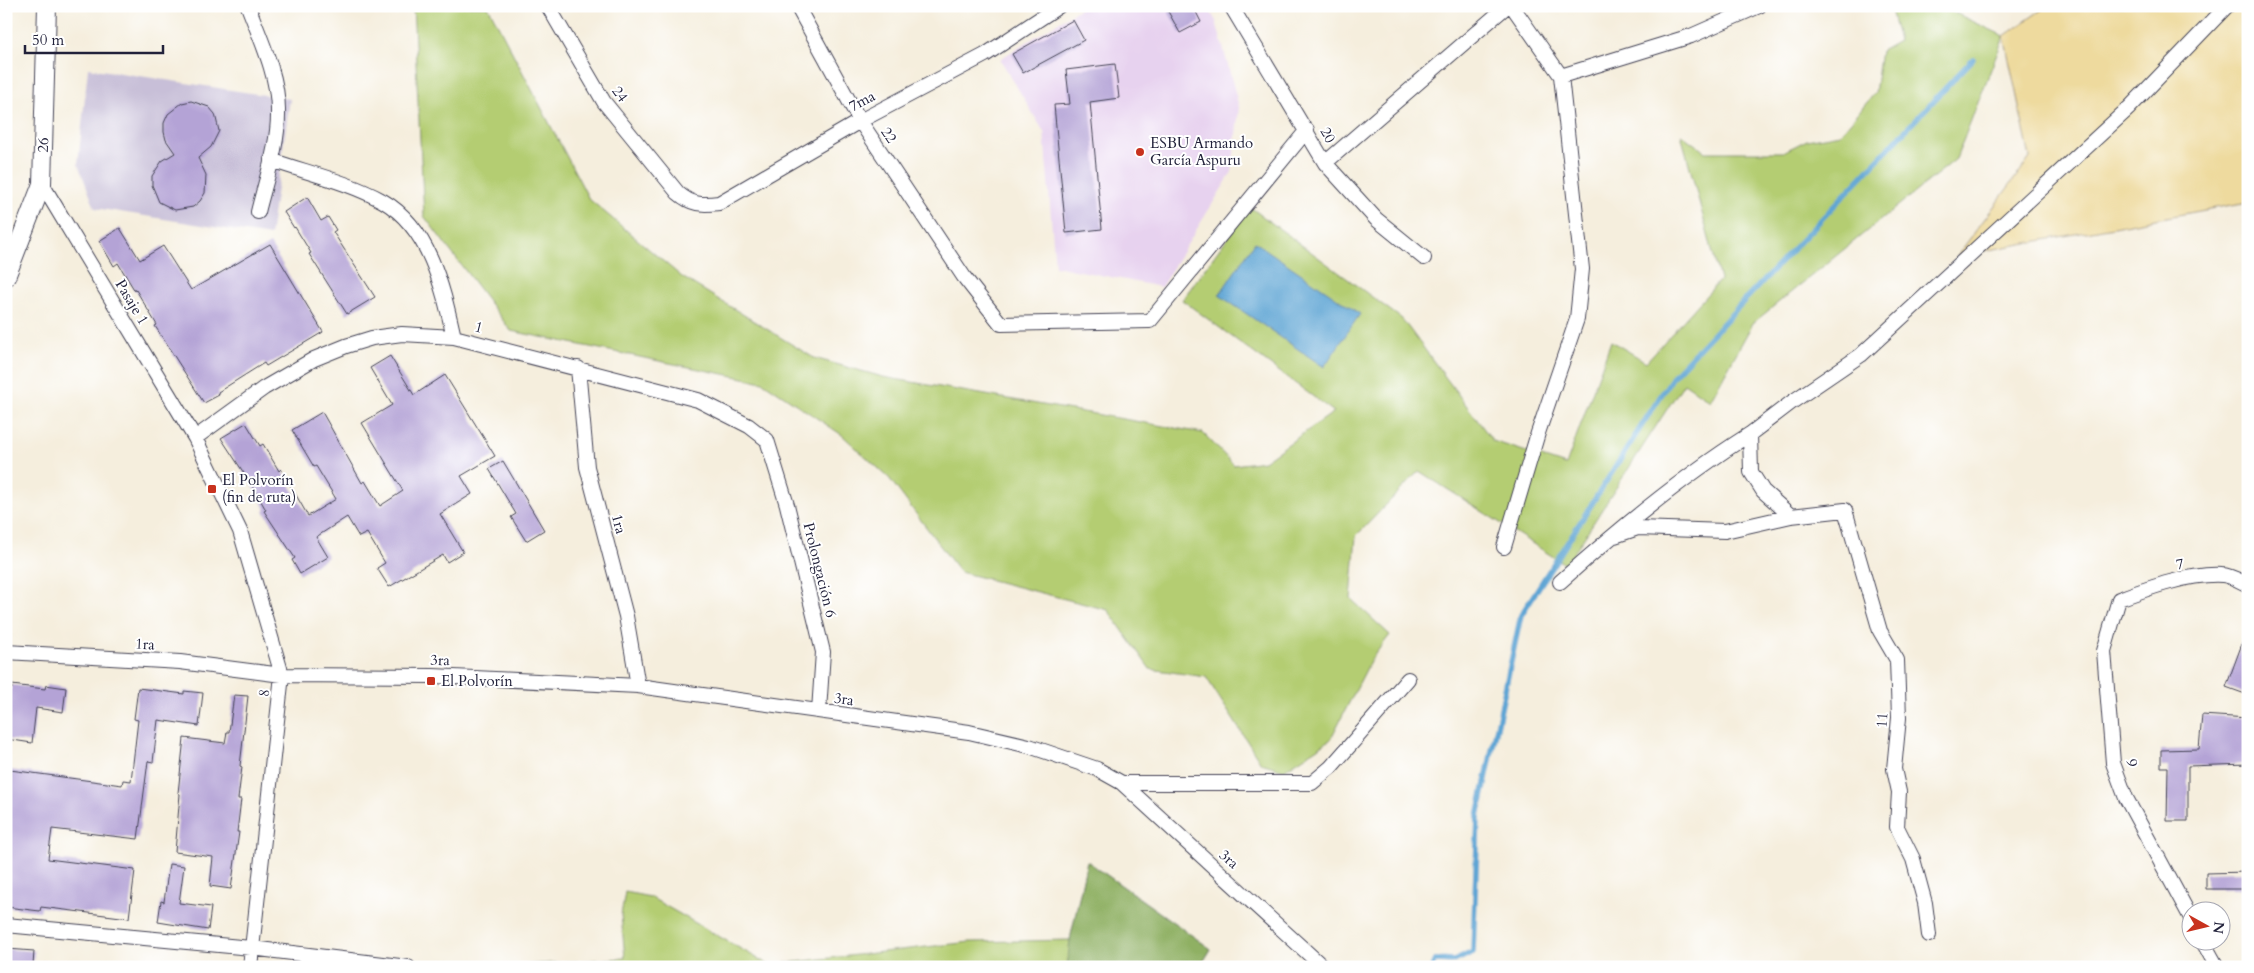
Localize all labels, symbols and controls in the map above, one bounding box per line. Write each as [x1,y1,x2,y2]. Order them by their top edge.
scale bar [25,22,162,54]
text: 50 m [32,30,64,50]
street label: 24 [607,82,633,106]
street label: 7ma [845,86,879,116]
street label: 22 [876,123,902,147]
street label: 20 [1316,123,1341,147]
place label: ESBU Armando García Aspuru [1150,133,1253,170]
street label: 26 [33,137,53,153]
marker: ESBU Armando García Aspuru [1134,146,1146,158]
street label: Pasaje 1 [111,276,153,328]
street label: 1 [473,316,485,338]
place label: El Polvorín (fin de ruta) [222,470,296,507]
marker: El Polvorín (fin de ruta) [206,483,218,495]
street label: 1ra [607,512,631,537]
street label: Prolongación 6 [799,520,842,620]
street label: 7 [2174,553,2186,575]
street label: 1ra [135,633,156,655]
street label: 3ra [430,650,451,670]
place label: El Polvorín [441,671,513,691]
marker: El Polvorín [425,675,437,687]
street label: 8 [254,688,274,698]
street label: 3ra [833,688,856,710]
street label: 11 [1872,712,1892,728]
street label: 9 [2121,757,2143,770]
street label: 3ra [1215,845,1243,873]
north arrow [2182,900,2232,950]
text: N [2208,920,2229,935]

